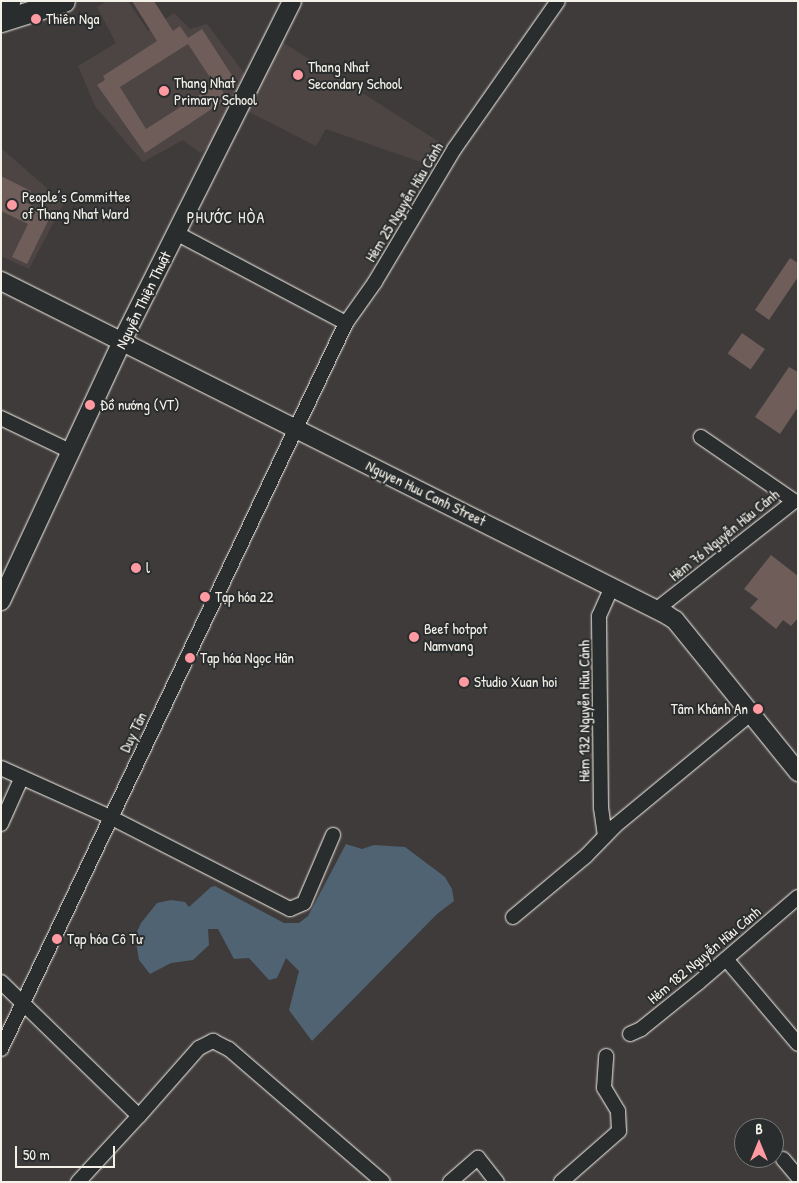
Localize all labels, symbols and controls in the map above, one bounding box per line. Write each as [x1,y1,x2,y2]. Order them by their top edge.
place label: Thiên Nga [46,10,99,28]
marker: Thiên Nga [30,13,42,25]
place label: Thang Nhat Secondary School [308,57,402,92]
marker: Thang Nhat Secondary School [292,69,304,81]
place label: Thang Nhat Primary School [174,73,257,108]
marker: Thang Nhat Primary School [158,85,170,97]
street label: Hẻm 25 Nguyễn Hữu Cảnh [361,139,447,265]
place label: People’s Committee of Thang Nhat Ward [22,187,130,222]
marker: People’s Committee of Thang Nhat Ward [6,199,18,211]
district label: PHƯỚC HÒA [186,207,266,227]
street label: Nguyễn Thiện Thuật [112,248,174,352]
place label: Đồ nướng (VT) [100,396,179,414]
marker: Đồ nướng (VT) [84,399,96,411]
street label: Nguyen Huu Canh Street [363,456,489,530]
street label: Hẻm 76 Nguyễn Hữu Cảnh [665,485,783,585]
place label: l [146,559,150,577]
marker: l [130,562,142,574]
place label: Tạp hóa 22 [215,588,273,606]
marker: Tạp hóa 22 [199,591,211,603]
place label: Beef hotpot Namvang [424,619,488,654]
marker: Beef hotpot Namvang [408,631,420,643]
street label: Hẻm 132 Nguyễn Hữu Cảnh [575,640,593,782]
place label: Tạp hóa Ngọc Hân [200,649,294,667]
marker: Tạp hóa Ngọc Hân [184,652,196,664]
place label: Studio Xuan hoi [474,673,558,691]
marker: Studio Xuan hoi [458,676,470,688]
place label: Tâm Khánh An [671,700,748,718]
marker: Tâm Khánh An [752,703,764,715]
street label: Duy Tân [116,709,150,755]
street label: Hẻm 182 Nguyễn Hữu Cảnh [644,902,764,1008]
place label: Tạp hóa Cô Tư [67,930,142,948]
marker: Tạp hóa Cô Tư [51,933,63,945]
north arrow [734,1118,784,1168]
text: B [755,1119,763,1138]
scale bar [18,1136,118,1168]
text: 50 m [23,1144,50,1165]

